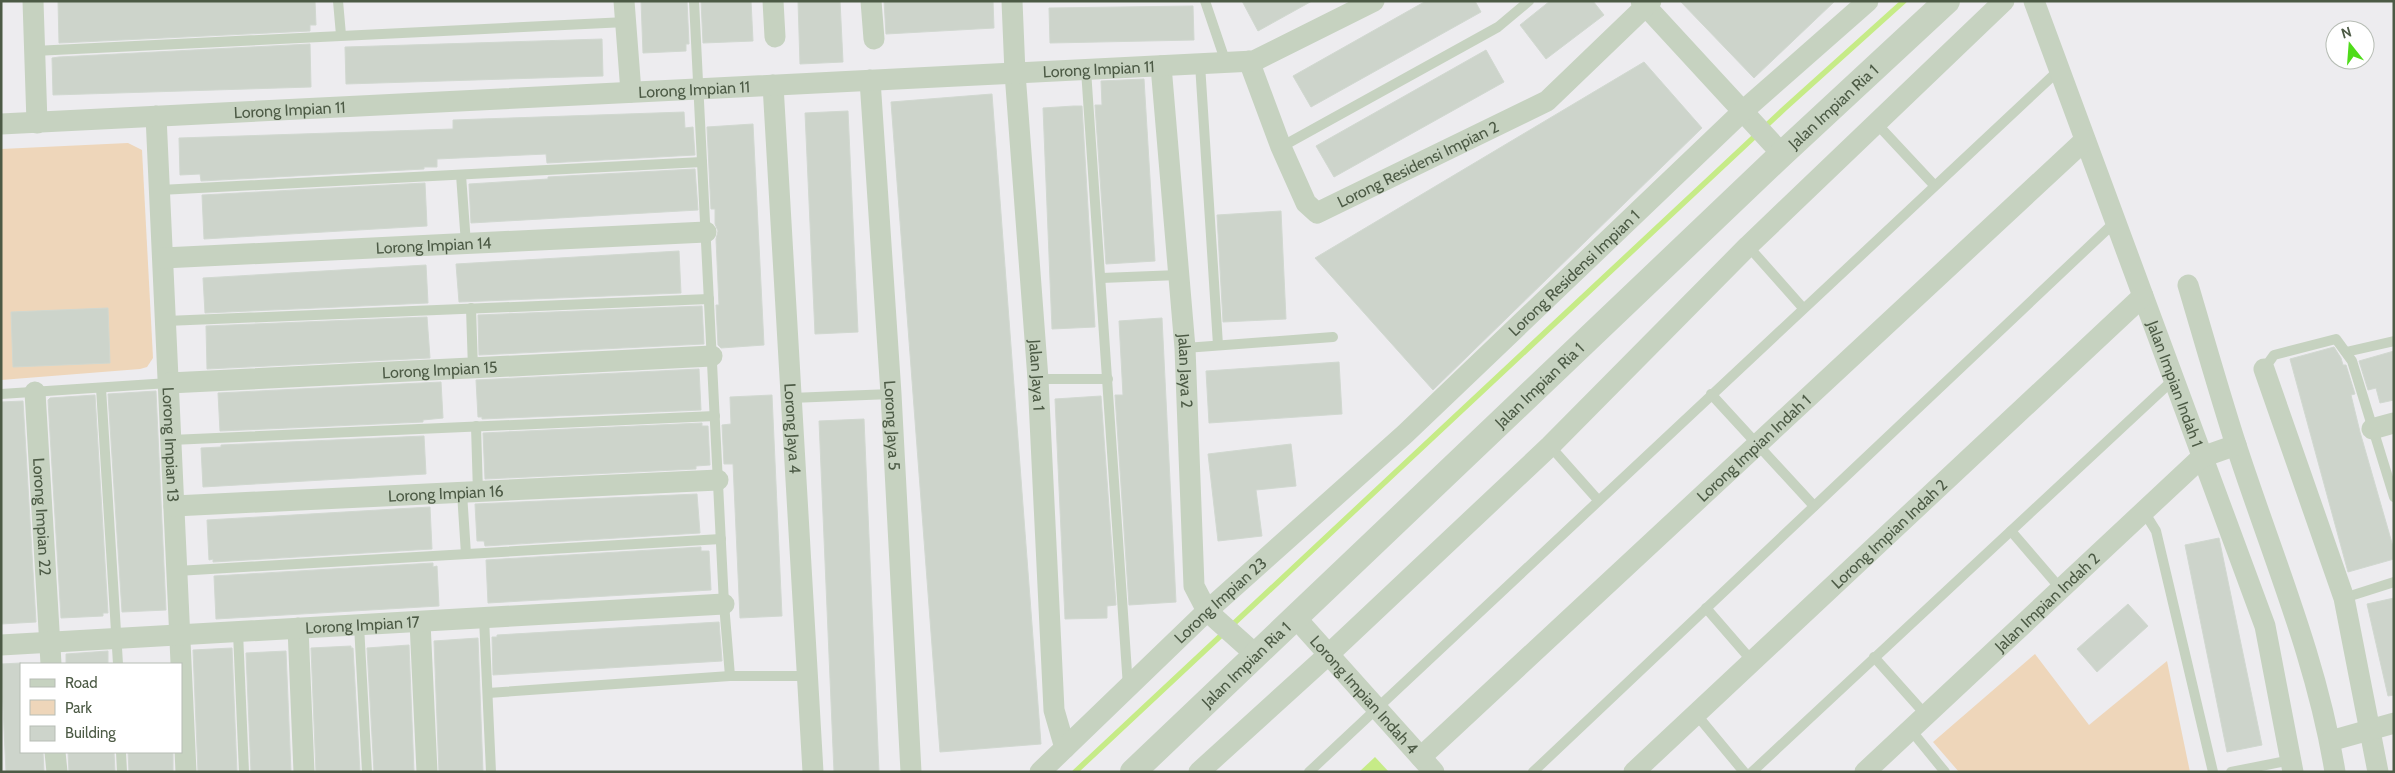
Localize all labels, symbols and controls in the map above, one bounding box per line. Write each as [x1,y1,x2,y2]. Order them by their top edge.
north arrow [2325,20,2375,70]
text: N [2339,23,2354,43]
street label: Lorong Impian 11 [1042,57,1155,81]
street label: Jalan Impian Ria 1 [1784,60,1882,153]
street label: Lorong Impian 11 [638,77,750,101]
street label: Lorong Impian 11 [233,97,346,122]
street label: Lorong Residensi Impian 2 [1334,117,1502,211]
street label: Lorong Residensi Impian 1 [1504,206,1643,340]
street label: Lorong Impian 14 [375,233,492,257]
street label: Jalan Impian Indah 1 [2143,317,2207,449]
street label: Jalan Jaya 2 [1174,332,1197,409]
street label: Jalan Jaya 1 [1025,338,1049,411]
street label: Jalan Impian Ria 1 [1490,338,1588,433]
street label: Lorong Impian 15 [382,357,498,382]
street label: Lorong Jaya 5 [881,380,905,471]
street label: Lorong Jaya 4 [781,383,805,474]
street label: Lorong Impian 13 [159,387,183,503]
street label: Lorong Impian Indah 1 [1693,390,1814,505]
street label: Lorong Impian 22 [29,457,55,576]
street label: Lorong Impian Indah 2 [1827,475,1951,592]
street label: Lorong Impian 16 [387,481,504,505]
street label: Jalan Impian Indah 2 [1990,548,2103,656]
street label: Lorong Impian 23 [1170,553,1270,647]
street label: Lorong Impian 17 [305,612,420,637]
street label: Jalan Impian Ria 1 [1197,618,1294,712]
street label: Lorong Impian Indah 4 [1306,631,1422,758]
legend [20,663,182,753]
text: Road [65,674,98,692]
text: Park [65,699,92,717]
text: Building [65,724,116,742]

